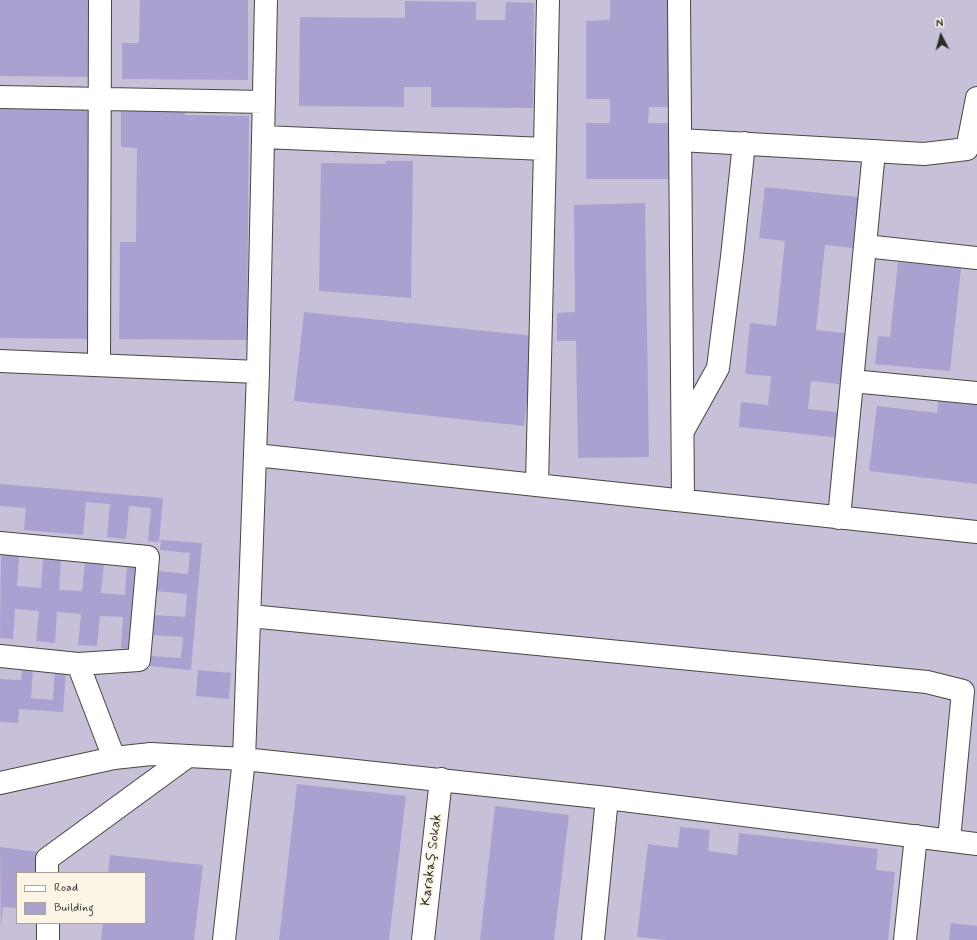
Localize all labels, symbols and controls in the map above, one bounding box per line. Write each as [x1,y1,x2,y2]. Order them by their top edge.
north arrow [921,16,961,56]
text: N [935,17,944,31]
street label: Karakaş Sokak [418,813,446,907]
legend [16,872,146,924]
text: Road [54,880,78,896]
text: Building [54,900,94,916]

